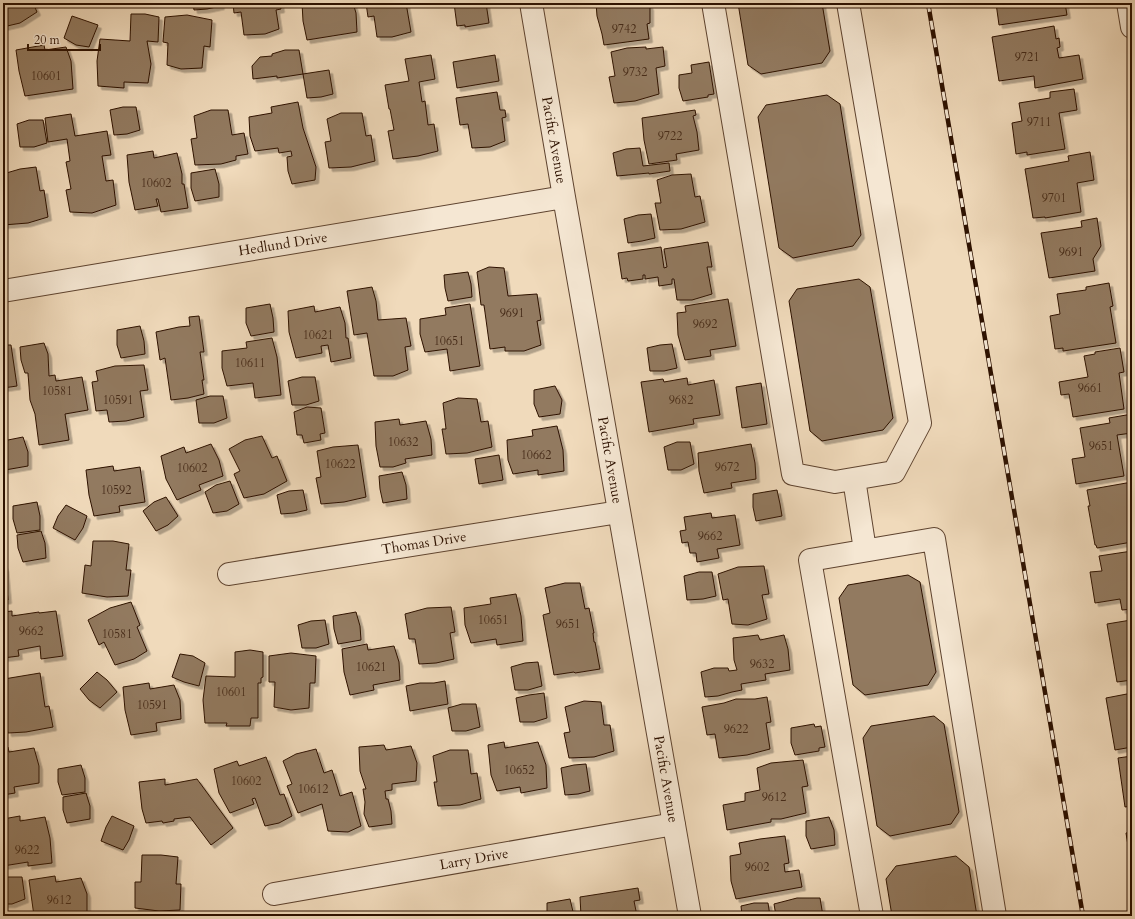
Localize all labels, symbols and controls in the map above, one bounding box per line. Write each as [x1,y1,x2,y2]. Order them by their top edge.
house number: 9742 [612,21,636,37]
scale bar [28,26,100,52]
text: 20 m [34,32,61,48]
house number: 9721 [1015,49,1039,65]
house number: 9732 [623,64,647,80]
house number: 10601 [31,68,61,84]
street label: Pacific Avenue [537,95,571,185]
house number: 9711 [1027,114,1051,130]
house number: 9722 [658,128,682,144]
house number: 10602 [141,175,171,191]
house number: 9701 [1042,190,1066,206]
street label: Hedlund Drive [237,228,329,260]
house number: 9691 [1059,244,1083,260]
house number: 9691 [500,305,524,321]
house number: 9692 [693,316,717,332]
house number: 10621 [303,327,333,343]
house number: 10651 [434,333,464,349]
house number: 10611 [235,355,265,371]
house number: 9661 [1078,380,1102,396]
house number: 10581 [42,383,72,399]
house number: 10591 [103,392,133,408]
house number: 9682 [669,392,693,408]
street label: Pacific Avenue [593,415,627,505]
house number: 10632 [388,434,418,450]
house number: 9651 [1089,438,1113,454]
house number: 10662 [521,447,551,463]
house number: 10622 [325,456,355,472]
house number: 9672 [715,459,739,475]
house number: 10602 [177,460,207,476]
house number: 10592 [101,482,131,498]
street label: Thomas Drive [380,527,468,559]
house number: 9662 [698,528,722,544]
house number: 10651 [478,612,508,628]
house number: 9651 [556,616,580,632]
house number: 9662 [19,623,43,639]
house number: 10581 [102,626,132,642]
house number: 9632 [750,656,774,672]
house number: 10621 [356,659,386,675]
house number: 10601 [216,684,246,700]
house number: 10591 [137,697,167,713]
house number: 9622 [724,721,748,737]
street label: Pacific Avenue [649,734,683,824]
house number: 10652 [504,762,534,778]
house number: 10602 [231,773,261,789]
house number: 10612 [298,781,328,797]
house number: 9612 [762,789,786,805]
house number: 9622 [15,842,39,858]
street label: Larry Drive [438,844,510,874]
house number: 9602 [745,859,769,875]
house number: 9612 [47,892,71,908]

